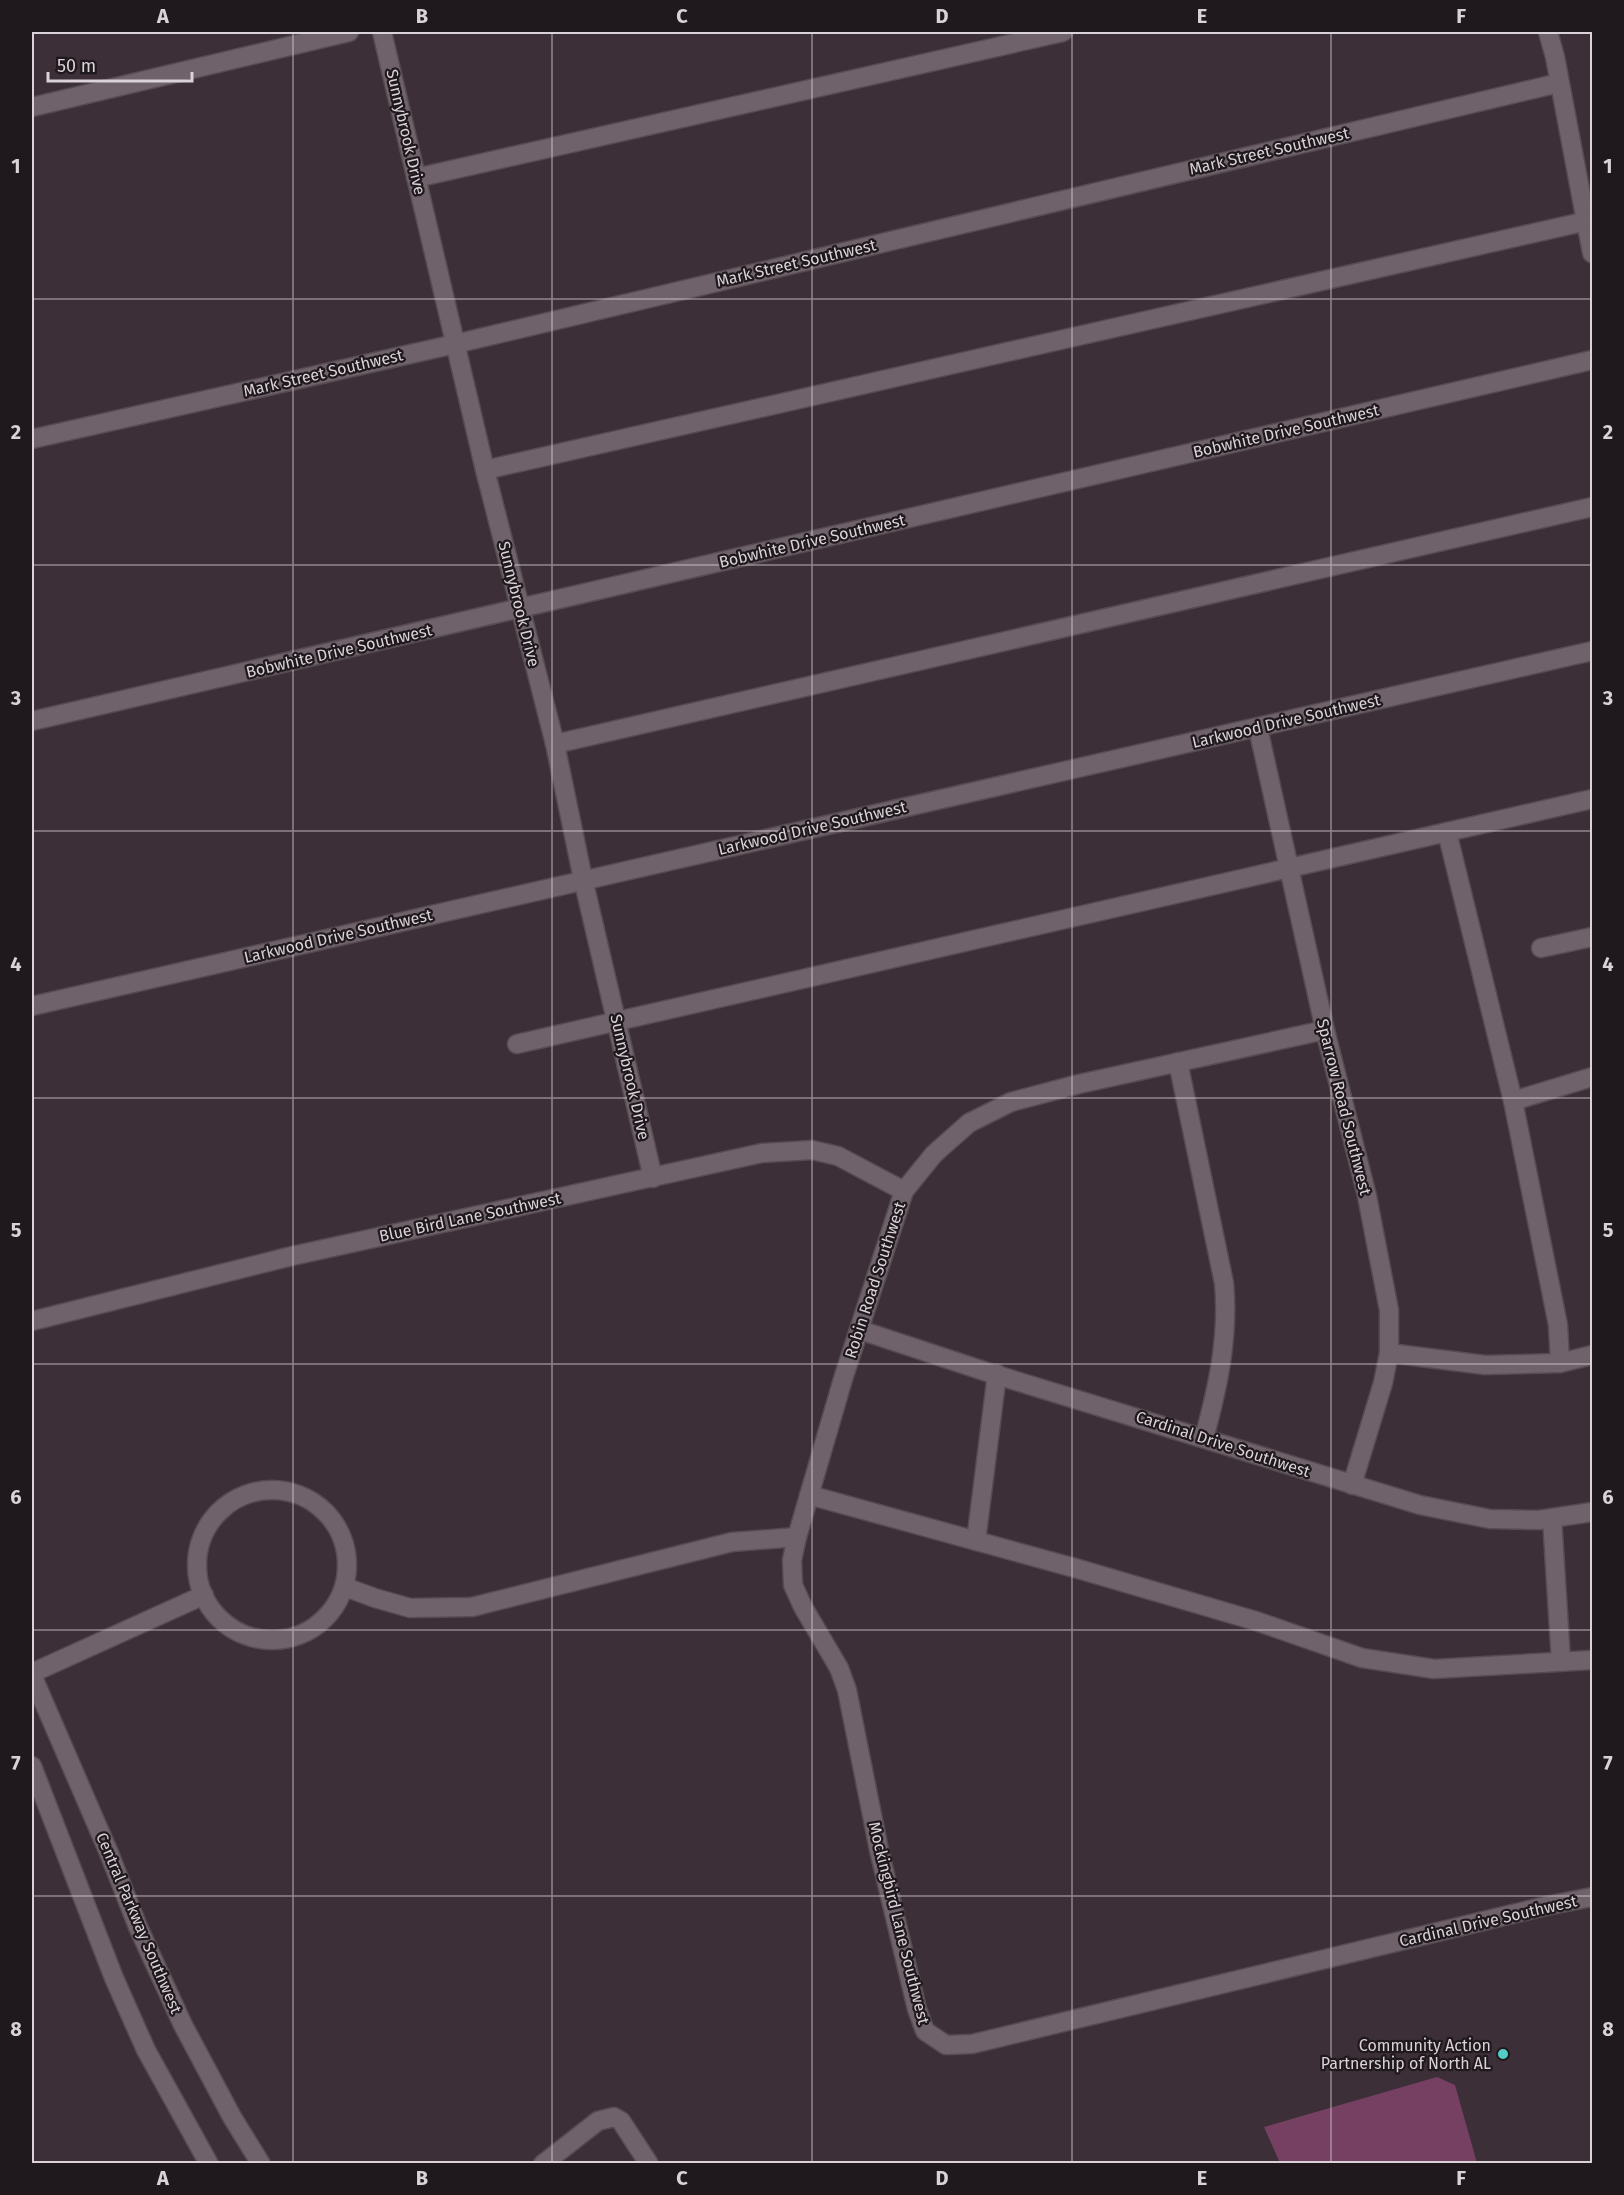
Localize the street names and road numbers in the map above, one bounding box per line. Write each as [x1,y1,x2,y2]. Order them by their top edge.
street label: Sunnybrook Drive [382,67,430,197]
street label: Mark Street Southwest [1187,123,1351,179]
street label: Mark Street Southwest [714,235,878,291]
street label: Mark Street Southwest [241,345,405,401]
street label: Bobwhite Drive Southwest [1191,400,1381,462]
street label: Bobwhite Drive Southwest [717,510,907,572]
street label: Sunnybrook Drive [494,539,544,669]
street label: Bobwhite Drive Southwest [244,620,434,682]
street label: Larkwood Drive Southwest [1190,690,1382,752]
street label: Larkwood Drive Southwest [716,797,908,859]
street label: Larkwood Drive Southwest [242,905,434,967]
street label: Sunnybrook Drive [606,1012,654,1142]
street label: Sparrow Road Southwest [1313,1017,1375,1197]
street label: Blue Bird Lane Southwest [377,1188,563,1246]
street label: Robin Road Southwest [841,1199,909,1361]
street label: Cardinal Drive Southwest [1134,1407,1313,1481]
street label: Mockingbird Lane Southwest [865,1820,933,2027]
street label: Central Parkway Southwest [92,1830,186,2017]
street label: Cardinal Drive Southwest [1397,1891,1579,1951]

